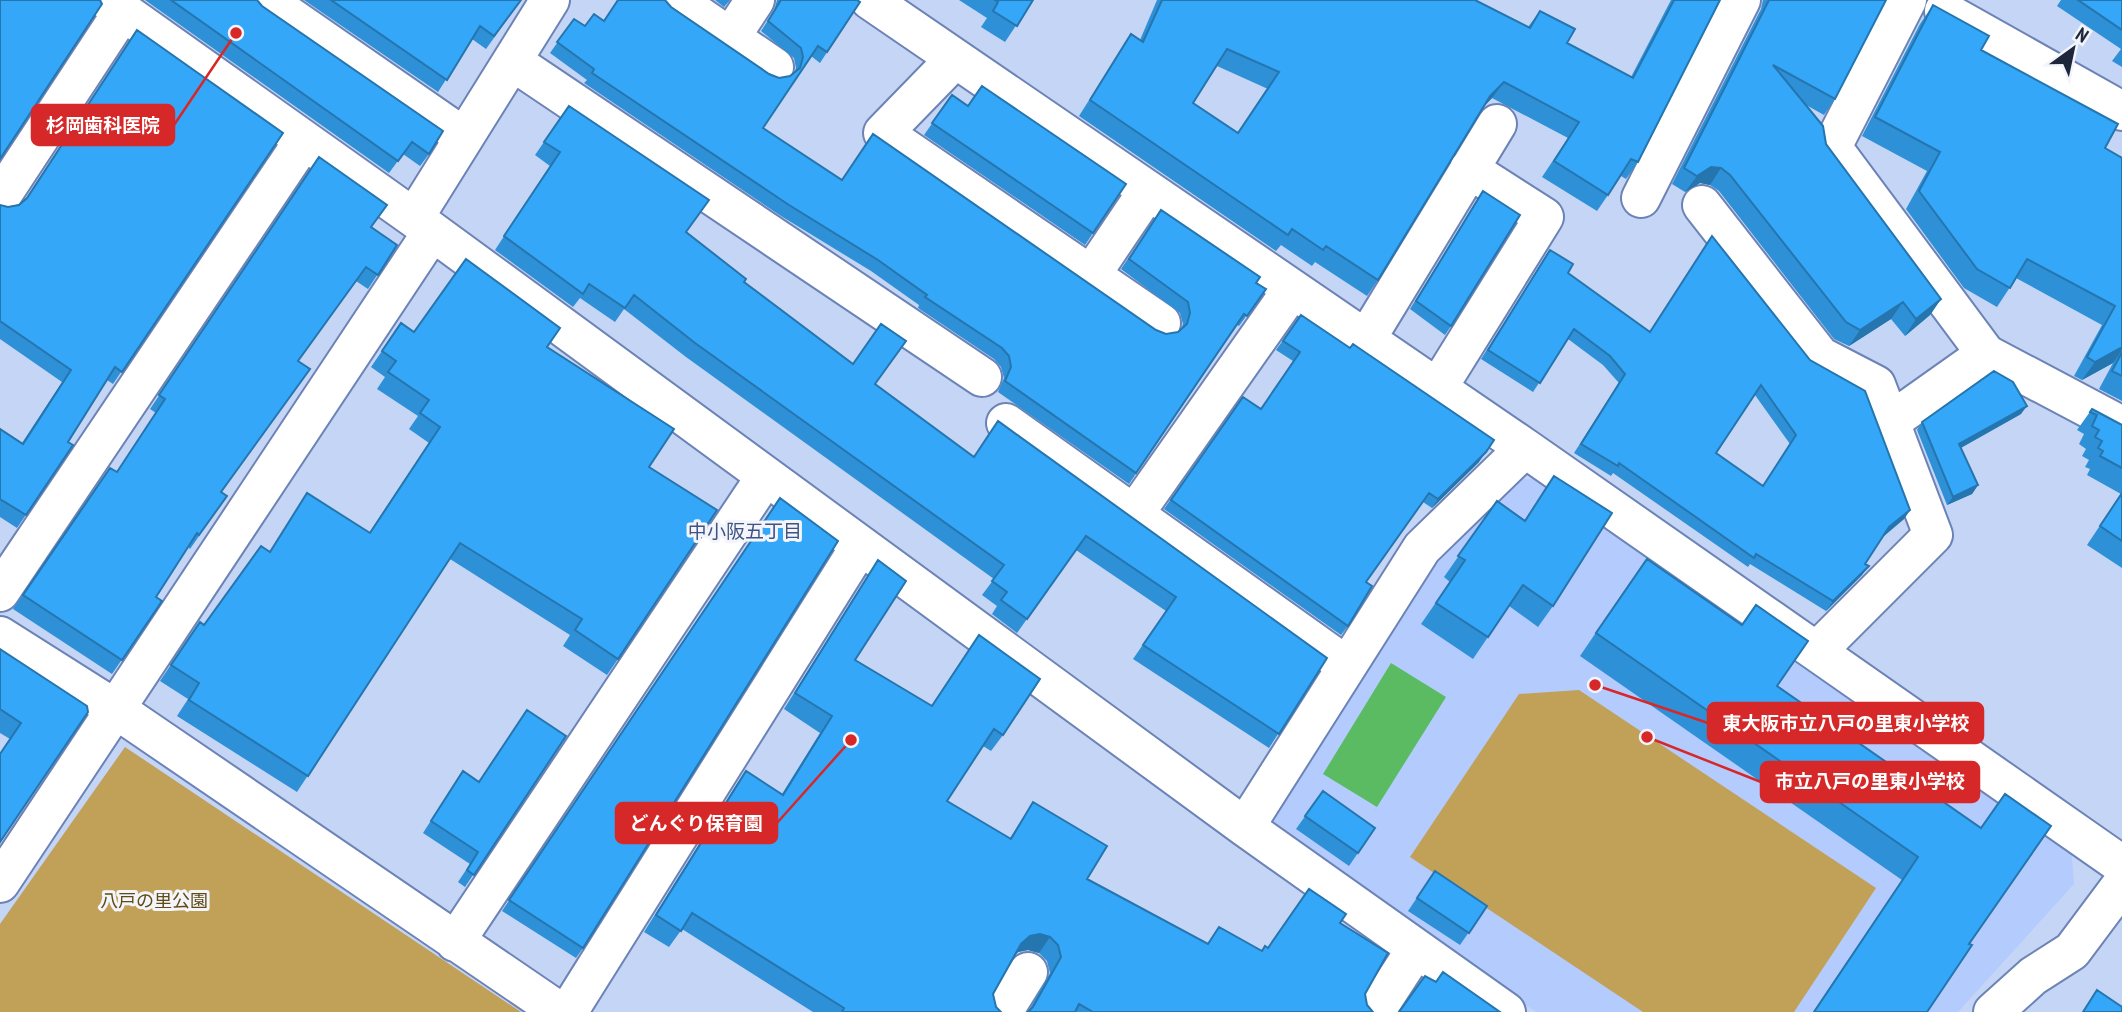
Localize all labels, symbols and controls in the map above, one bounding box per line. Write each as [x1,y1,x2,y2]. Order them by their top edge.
north arrow [2038,14,2108,84]
text: N [2071,22,2093,48]
callout: 杉岡歯科医院 [32,105,174,145]
text: 杉岡歯科医院 [46,113,160,137]
district label: 中小阪五丁目 [688,519,802,543]
callout: 東大阪市立八戸の里東小学校 [1708,703,1983,743]
text: 東大阪市立八戸の里東小学校 [1722,711,1970,735]
callout: 市立八戸の里東小学校 [1761,762,1979,802]
text: 市立八戸の里東小学校 [1775,769,1965,793]
callout: どんぐり保育園 [616,803,777,843]
text: どんぐり保育園 [629,811,763,835]
park label: 八戸の里公園 [100,889,208,912]

